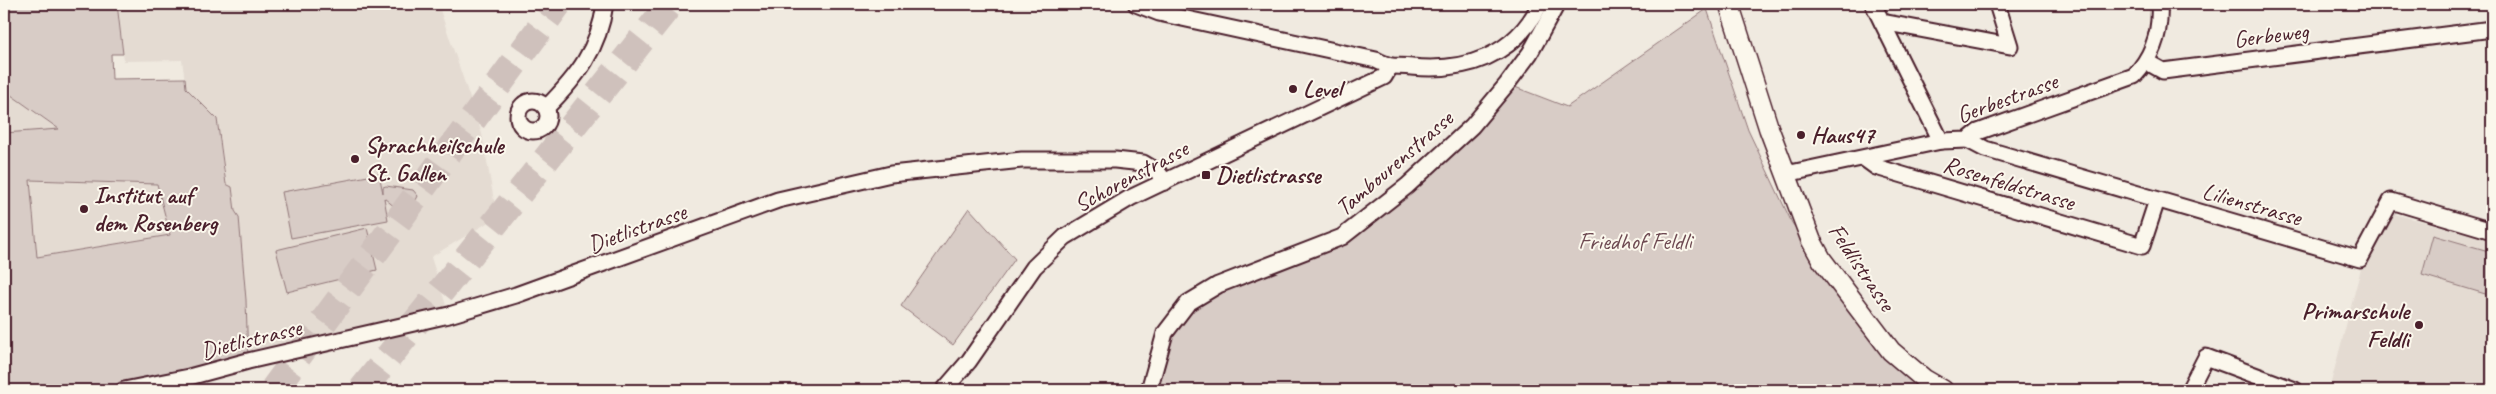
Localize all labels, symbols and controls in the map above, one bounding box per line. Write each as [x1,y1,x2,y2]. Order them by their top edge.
street label: Gerbeweg [2232,15,2312,54]
street label: Gerbestrasse [1952,65,2064,130]
place label: Level [1303,74,1346,104]
marker: Level [1287,83,1299,95]
street label: Tambourenstrasse [1329,102,1461,222]
place label: Haus47 [1811,120,1877,150]
marker: Haus47 [1795,129,1807,141]
place label: Sprachheilschule St. Gallen [365,130,505,188]
street label: Schorenstrasse [1069,132,1195,219]
street label: Rosenfeldstrasse [1940,149,2080,218]
marker: Sprachheilschule St. Gallen [349,153,361,165]
place label: Dietlistrasse [1216,160,1323,190]
marker: Dietlistrasse [1200,169,1212,181]
street label: Lilienstrasse [2199,176,2307,233]
place label: Institut auf dem Rosenberg [94,180,219,238]
street label: Dietlistrasse [584,196,692,260]
marker: Institut auf dem Rosenberg [78,203,90,215]
street label: Feldlistrasse [1822,217,1903,318]
park label: Friedhof Feldli [1578,226,1694,256]
place label: Primarschule Feldli [2302,296,2412,354]
street label: Dietlistrasse [198,312,306,366]
marker: Primarschule Feldli [2413,319,2425,331]

